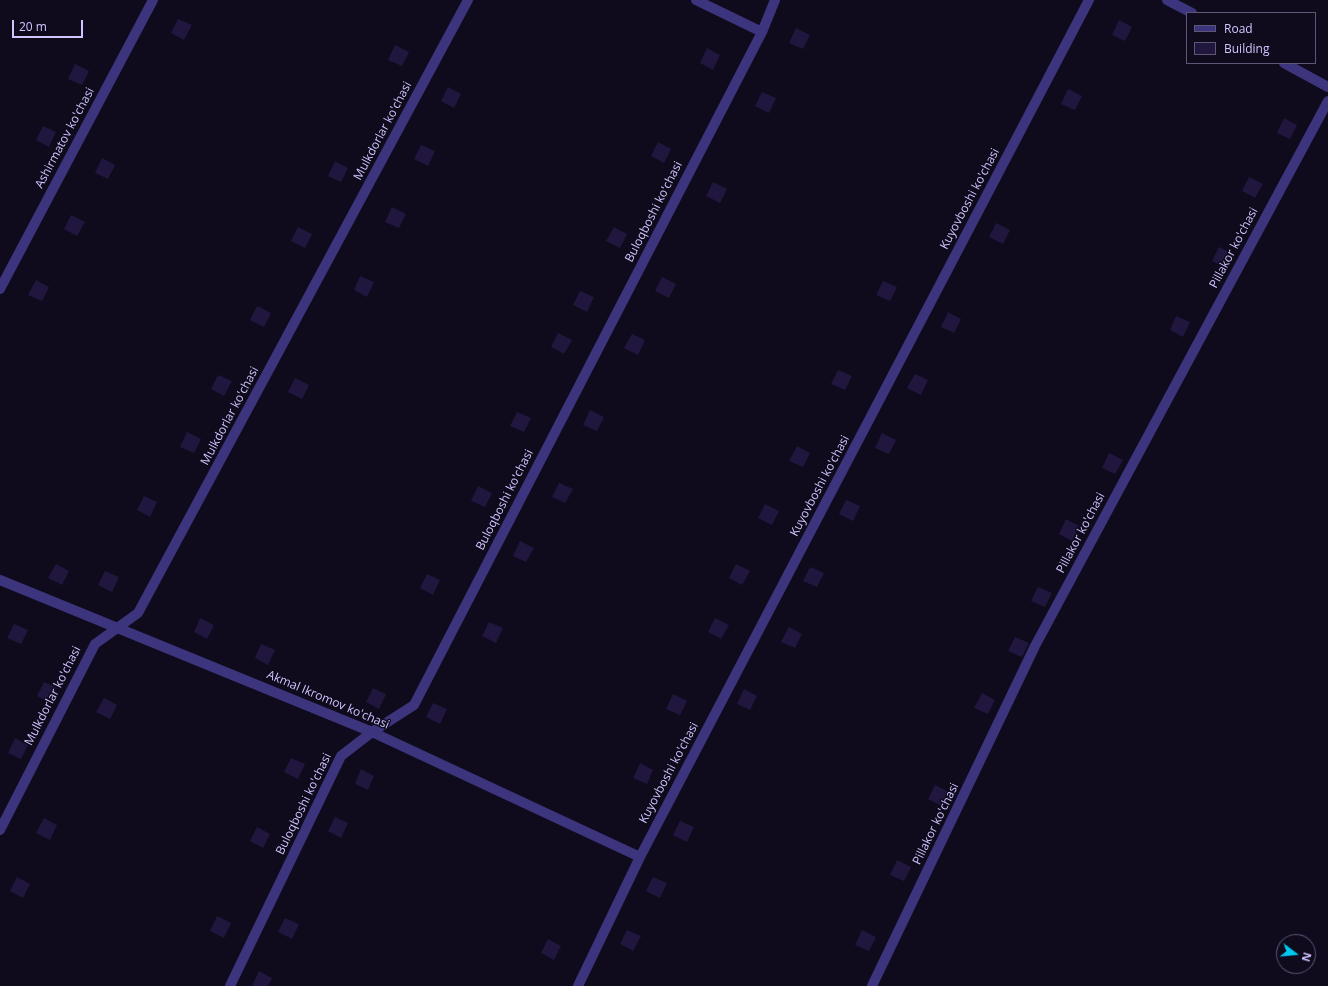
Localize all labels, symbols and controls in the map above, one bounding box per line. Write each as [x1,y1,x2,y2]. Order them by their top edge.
scale bar [14,12,85,38]
legend [1186,12,1316,64]
text: 20 m [19,18,47,35]
text: Road [1224,20,1253,37]
text: Building [1224,40,1269,57]
street label: Mulkdorlar ko'chasi [351,79,415,183]
street label: Ashirmatov ko'chasi [32,85,98,191]
street label: Kuyovboshi ko'chasi [937,146,1003,252]
street label: Buloqboshi ko'chasi [622,159,686,265]
street label: Pillakor ko'chasi [1207,205,1261,291]
street label: Mulkdorlar ko'chasi [198,364,262,468]
street label: Kuyovboshi ko'chasi [787,433,853,539]
street label: Buloqboshi ko'chasi [473,447,537,553]
street label: Pillakor ko'chasi [1054,490,1108,576]
street label: Mulkdorlar ko'chasi [22,644,84,748]
street label: Akmal Ikromov ko'chasi [265,668,391,732]
street label: Kuyovboshi ko'chasi [636,720,702,826]
street label: Buloqboshi ko'chasi [273,751,335,857]
street label: Pillakor ko'chasi [910,781,962,867]
north arrow [1276,934,1316,974]
text: N [1299,951,1316,964]

